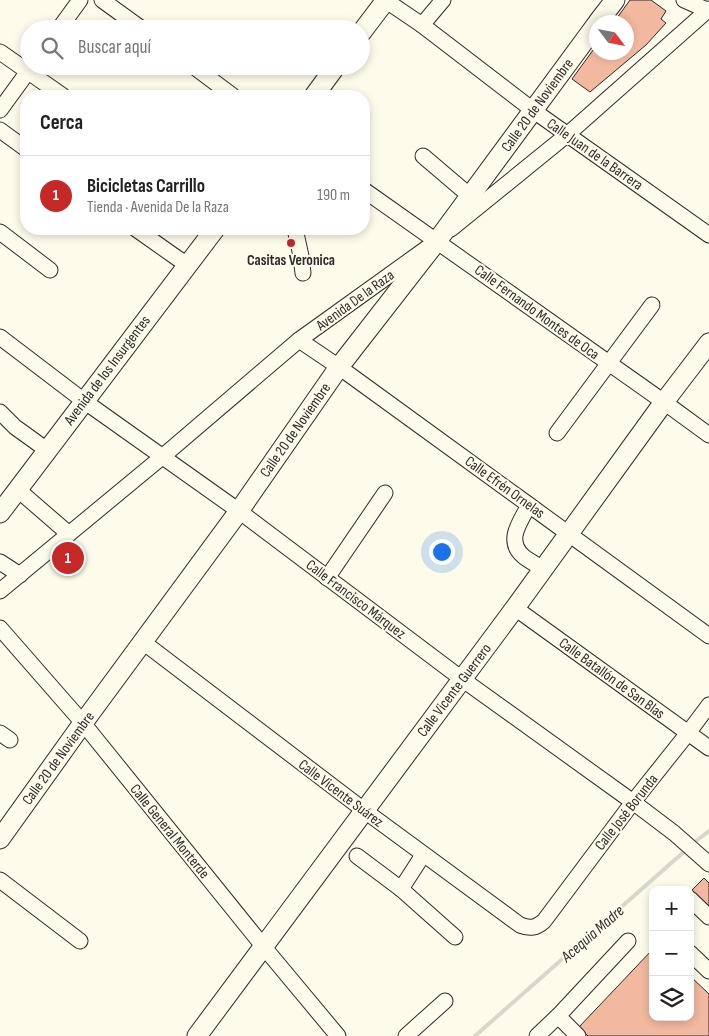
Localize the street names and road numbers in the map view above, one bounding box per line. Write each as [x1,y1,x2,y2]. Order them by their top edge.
street label: Calle 20 de Noviembre [497,55,578,156]
street label: Calle Juan de la Barrera [543,114,647,195]
street label: Calle Fernando Montes de Oca [471,261,603,364]
street label: Avenida De la Raza [312,266,398,336]
street label: Avenida de los Insurgentes [59,312,155,430]
street label: Calle 20 de Noviembre [256,379,335,481]
street label: Calle Efrén Ornelas [461,452,548,523]
street label: Calle Francisco Márquez [302,556,410,644]
street label: Calle Batallón de San Blas [555,634,668,723]
street label: Calle Vicente Guerrero [413,640,496,741]
street label: Calle 20 de Noviembre [18,708,99,809]
street label: Calle Vicente Suárez [294,755,387,832]
street label: Calle José Borunda [591,770,662,854]
street label: Calle General Monterde [126,780,214,882]

